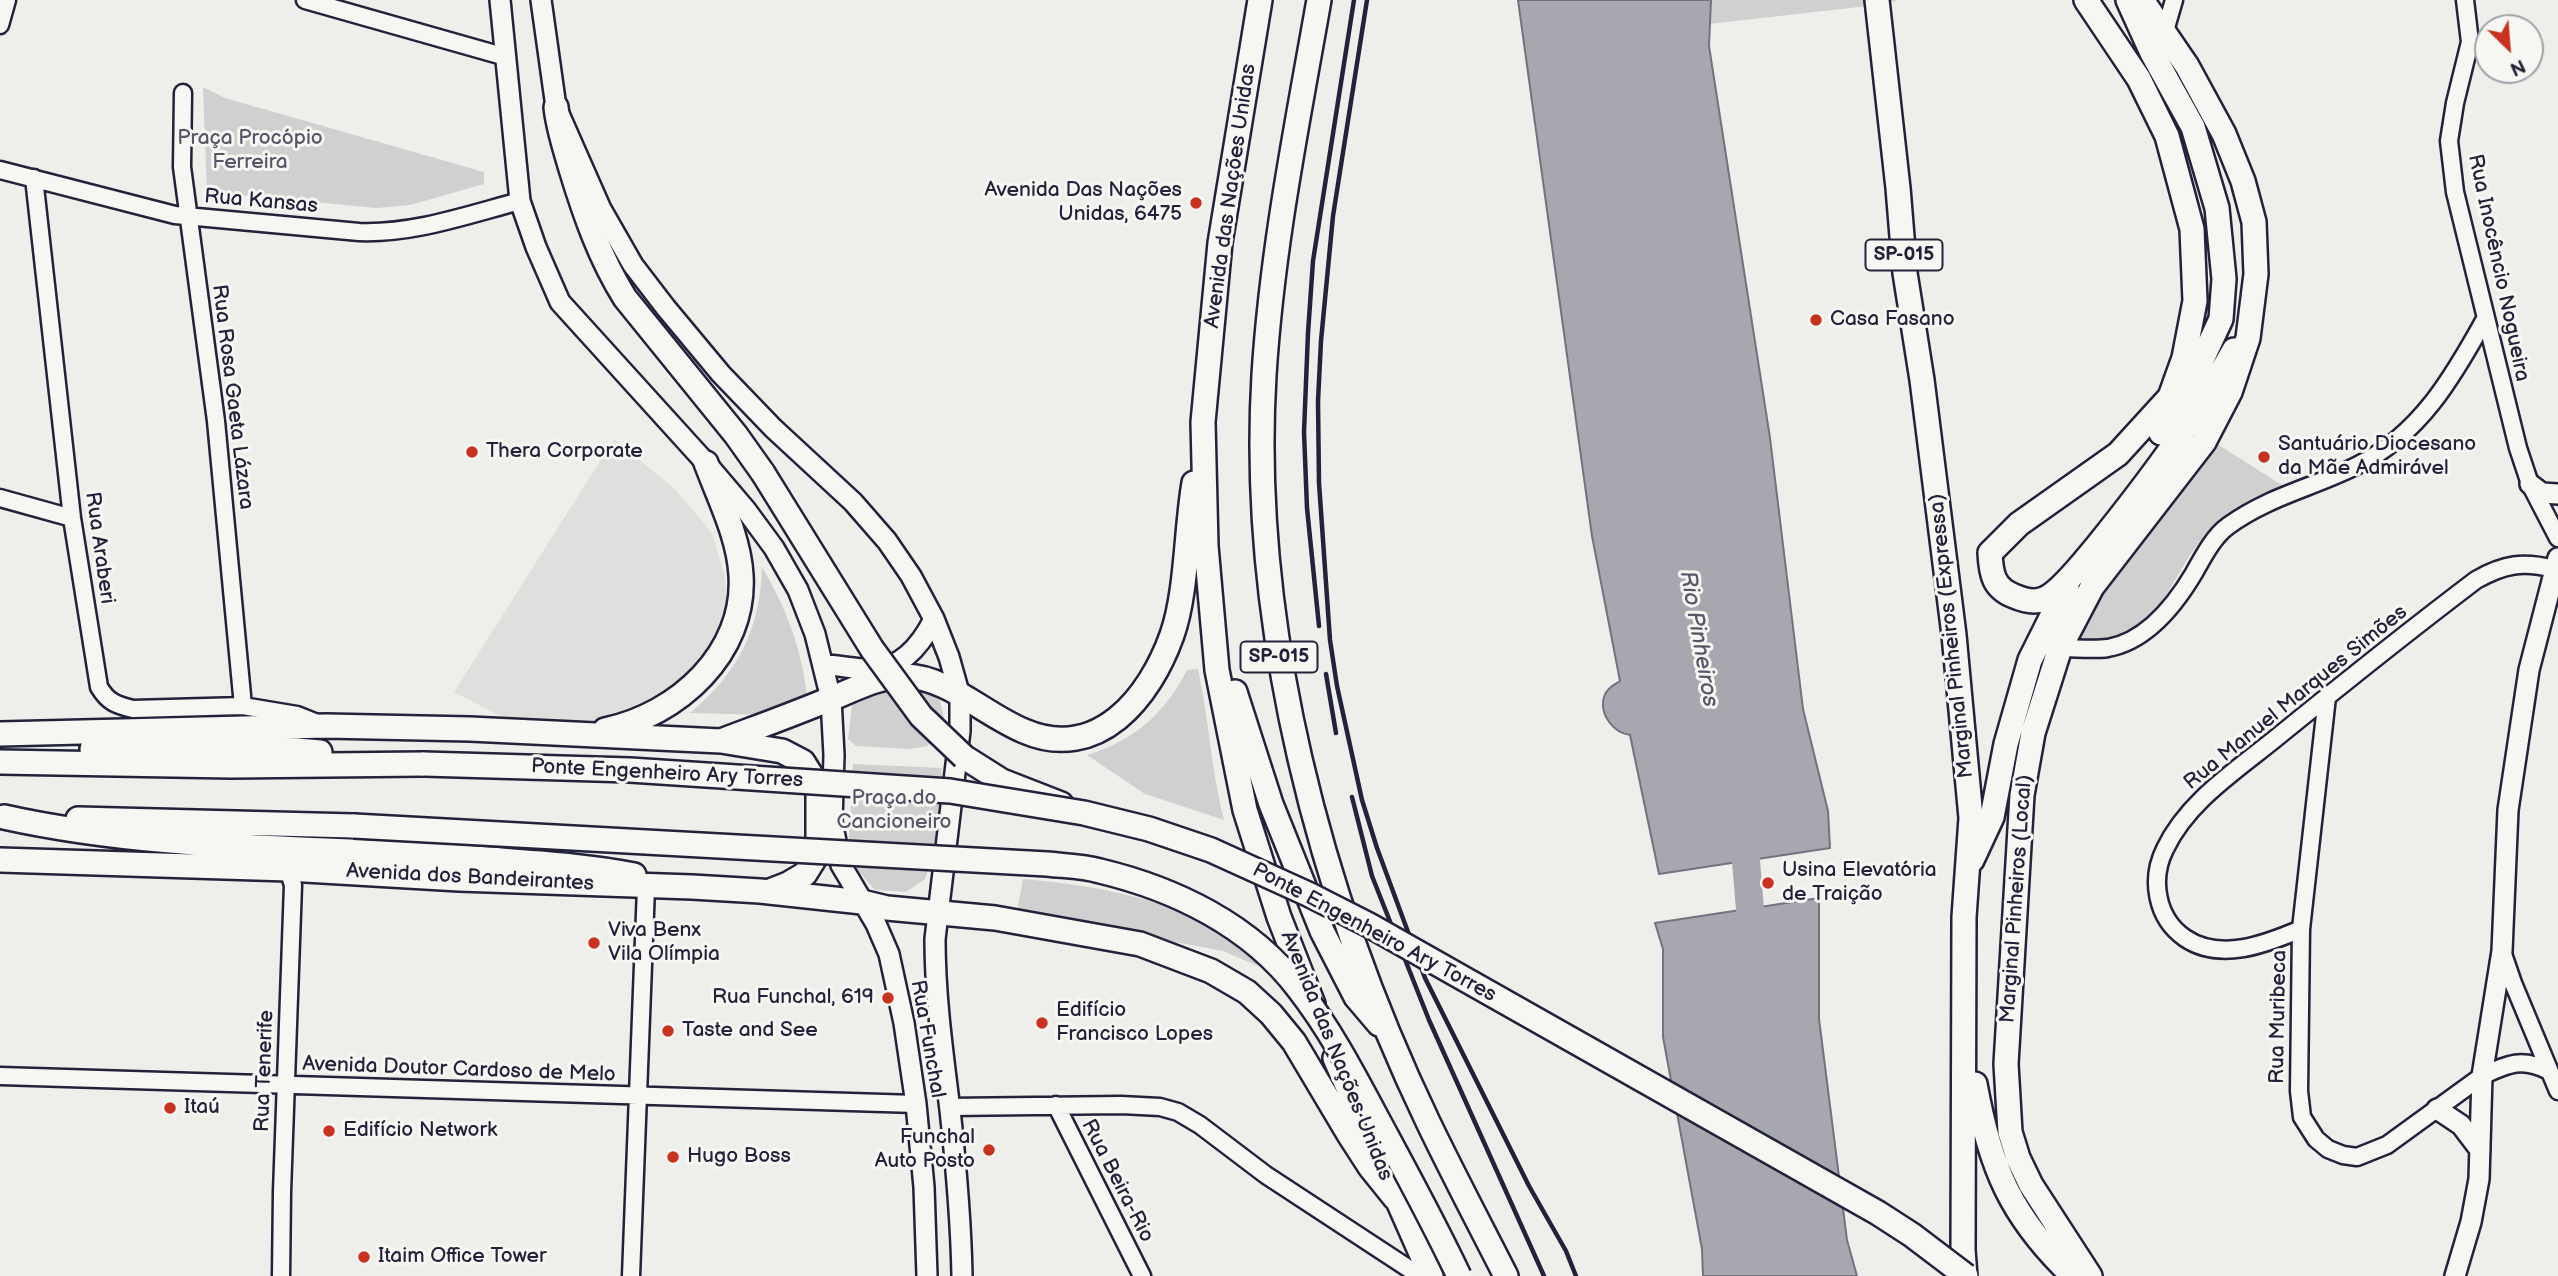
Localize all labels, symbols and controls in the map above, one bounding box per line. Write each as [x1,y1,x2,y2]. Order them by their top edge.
north arrow [2474,14,2544,84]
text: N [2506,53,2529,80]
street label: Avenida das Nações Unidas [1200,62,1262,330]
park label: Praça Procópio Ferreira [177,126,323,176]
street label: Rua Inocêncio Nogueira [2462,152,2534,384]
place label: Avenida Das Nações Unidas, 6475 [984,178,1182,228]
street label: Rua Kansas [203,184,319,220]
marker: Avenida Das Nações Unidas, 6475 [1188,195,1204,211]
road number: SP-015 [1866,240,1942,270]
street label: Rua Rosa Gaeta Lázara [206,283,258,511]
place label: Casa Fasano [1830,307,1955,333]
marker: Casa Fasano [1808,312,1824,328]
place label: Santuário Diocesano da Mãe Admirável [2278,432,2476,482]
place label: Thera Corporate [486,439,643,465]
marker: Thera Corporate [464,444,480,460]
marker: Santuário Diocesano da Mãe Admirável [2256,449,2272,465]
street label: Rua Araberi [79,490,119,606]
street label: Marginal Pinheiros (Expressa) [1925,493,1979,779]
water label: Rio Pinheiros [1672,569,1724,709]
street label: Rua Manuel Marques Simões [2179,600,2413,796]
road number: SP-015 [1240,642,1318,672]
street label: Ponte Engenheiro Ary Torres [530,754,804,794]
street label: Marginal Pinheiros (Local) [1996,774,2038,1024]
park label: Praça do Cancioneiro [837,786,951,836]
street label: Ponte Engenheiro Ary Torres [1248,858,1500,1008]
place label: Usina Elevatória de Traição [1782,858,1937,908]
street label: Avenida dos Bandeirantes [345,859,595,897]
marker: Usina Elevatória de Traição [1760,875,1776,891]
place label: Viva Benx Vila Olímpia [608,918,720,968]
street label: Avenida das Nações Unidas [1274,928,1398,1184]
marker: Viva Benx Vila Olímpia [586,935,602,951]
street label: Rua Muribeca [2265,950,2293,1084]
street label: Rua Funchal [904,978,950,1100]
place label: Rua Funchal, 619 [712,985,874,1011]
marker: Rua Funchal, 619 [880,990,896,1006]
place label: Edifício Francisco Lopes [1056,998,1213,1048]
street label: Rua Tenerife [250,1010,280,1132]
marker: Edifício Francisco Lopes [1034,1015,1050,1031]
place label: Taste and See [682,1018,818,1044]
marker: Taste and See [660,1023,676,1039]
street label: Avenida Doutor Cardoso de Melo [302,1052,616,1088]
place label: Itaú [184,1095,220,1121]
marker: Itaú [162,1100,178,1116]
street label: Rua Beira-Rio [1075,1115,1159,1247]
place label: Edifício Network [343,1118,497,1144]
marker: Edifício Network [321,1123,337,1139]
place label: Funchal Auto Posto [875,1125,975,1175]
marker: Funchal Auto Posto [981,1142,997,1158]
place label: Hugo Boss [687,1144,791,1170]
marker: Hugo Boss [665,1149,681,1165]
place label: Itaim Office Tower [378,1244,547,1270]
marker: Itaim Office Tower [356,1249,372,1265]

